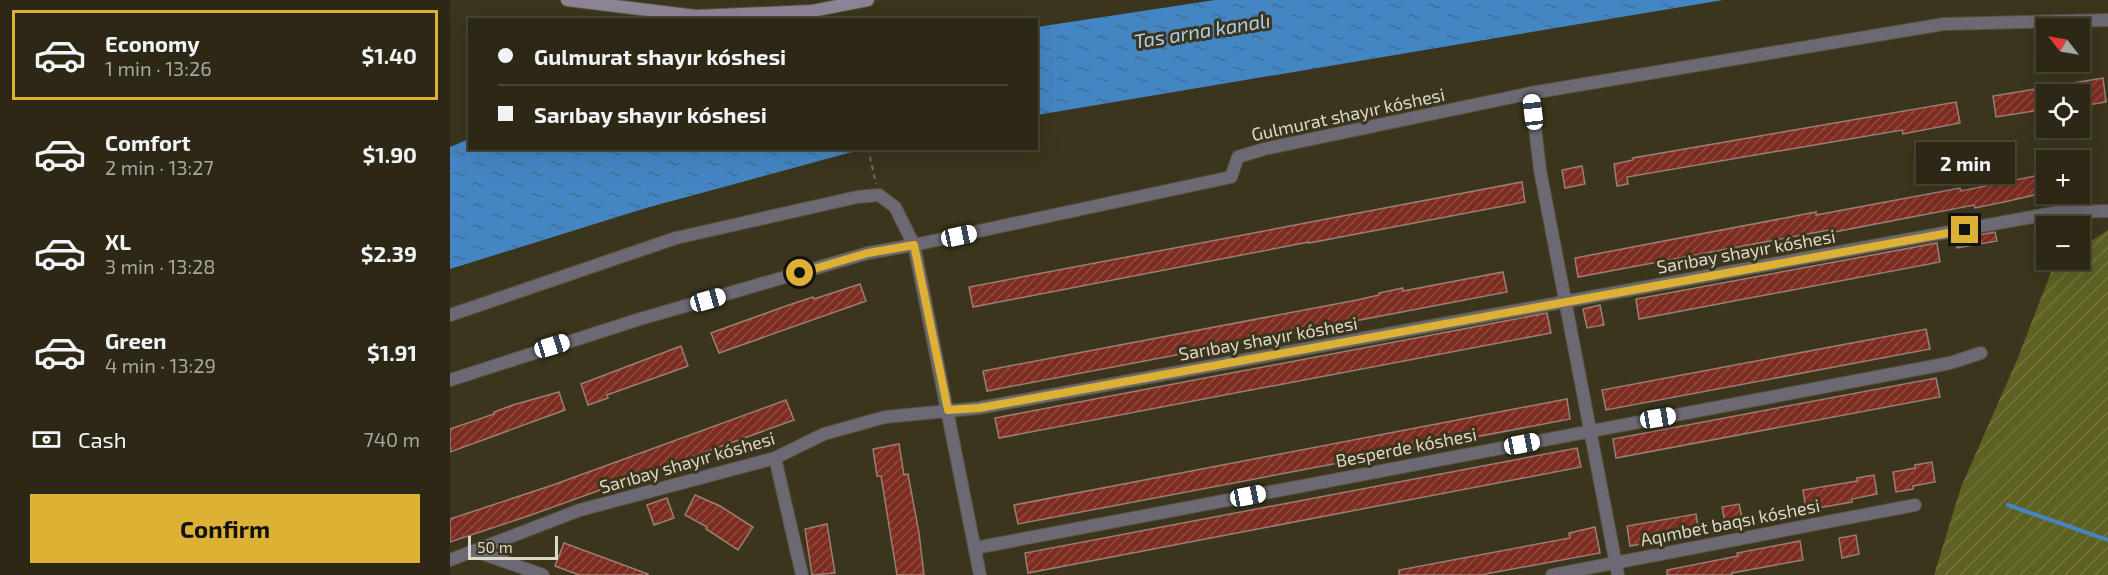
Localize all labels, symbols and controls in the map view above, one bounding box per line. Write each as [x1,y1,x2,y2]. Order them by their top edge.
water label: Tas arna kanalı [1132,7,1272,53]
north arrow [2036,18,2090,72]
map controls [2036,18,2090,270]
icon: car [33,28,87,82]
text: Economy [105,30,200,56]
text: $1.40 [362,42,417,68]
text: Gulmurat shayır kóshesi [534,43,786,69]
text: 1 min · 13:26 [105,56,212,80]
street label: Gulmurat shayır kóshesi [1249,83,1447,145]
button: locate [2036,84,2090,138]
car [1522,93,1544,131]
text: Sarıbay shayır kóshesi [534,101,767,127]
icon: car [33,127,87,181]
text: Comfort [105,129,190,155]
text: $1.90 [363,141,417,167]
callout: 2 min [1916,143,2014,185]
button: + [2036,150,2090,204]
text: 2 min [1940,151,1991,175]
text: 2 min · 13:27 [105,155,214,179]
route end [1951,216,1978,243]
button: − [2036,216,2090,270]
car [940,223,978,249]
street label: Sarıbay shayır kóshesi [1655,224,1837,278]
icon: car [33,226,87,280]
text: XL [105,228,131,254]
text: $2.39 [361,240,417,266]
text: 3 min · 13:28 [105,254,216,278]
route start [786,259,813,286]
car [688,286,728,314]
street label: Sarıbay shayır kóshesi [1177,311,1359,365]
icon: car [33,325,87,379]
text: Green [105,327,167,353]
car [532,332,572,360]
text: $1.91 [367,339,417,365]
text: 4 min · 13:29 [105,353,216,377]
car [1639,406,1677,430]
icon: cash [30,423,63,456]
street label: Besperde kóshesi [1334,423,1478,471]
text: Cash [78,426,127,452]
street label: Sarıbay shayır kóshesi [597,426,777,498]
text: 740 m [363,427,420,451]
car [1503,432,1541,456]
car [1229,484,1267,508]
button: Confirm [30,494,420,563]
street label: Aqımbet baqsı kóshesi [1638,494,1822,550]
scale bar [468,533,558,560]
text: 50 m [477,537,513,556]

